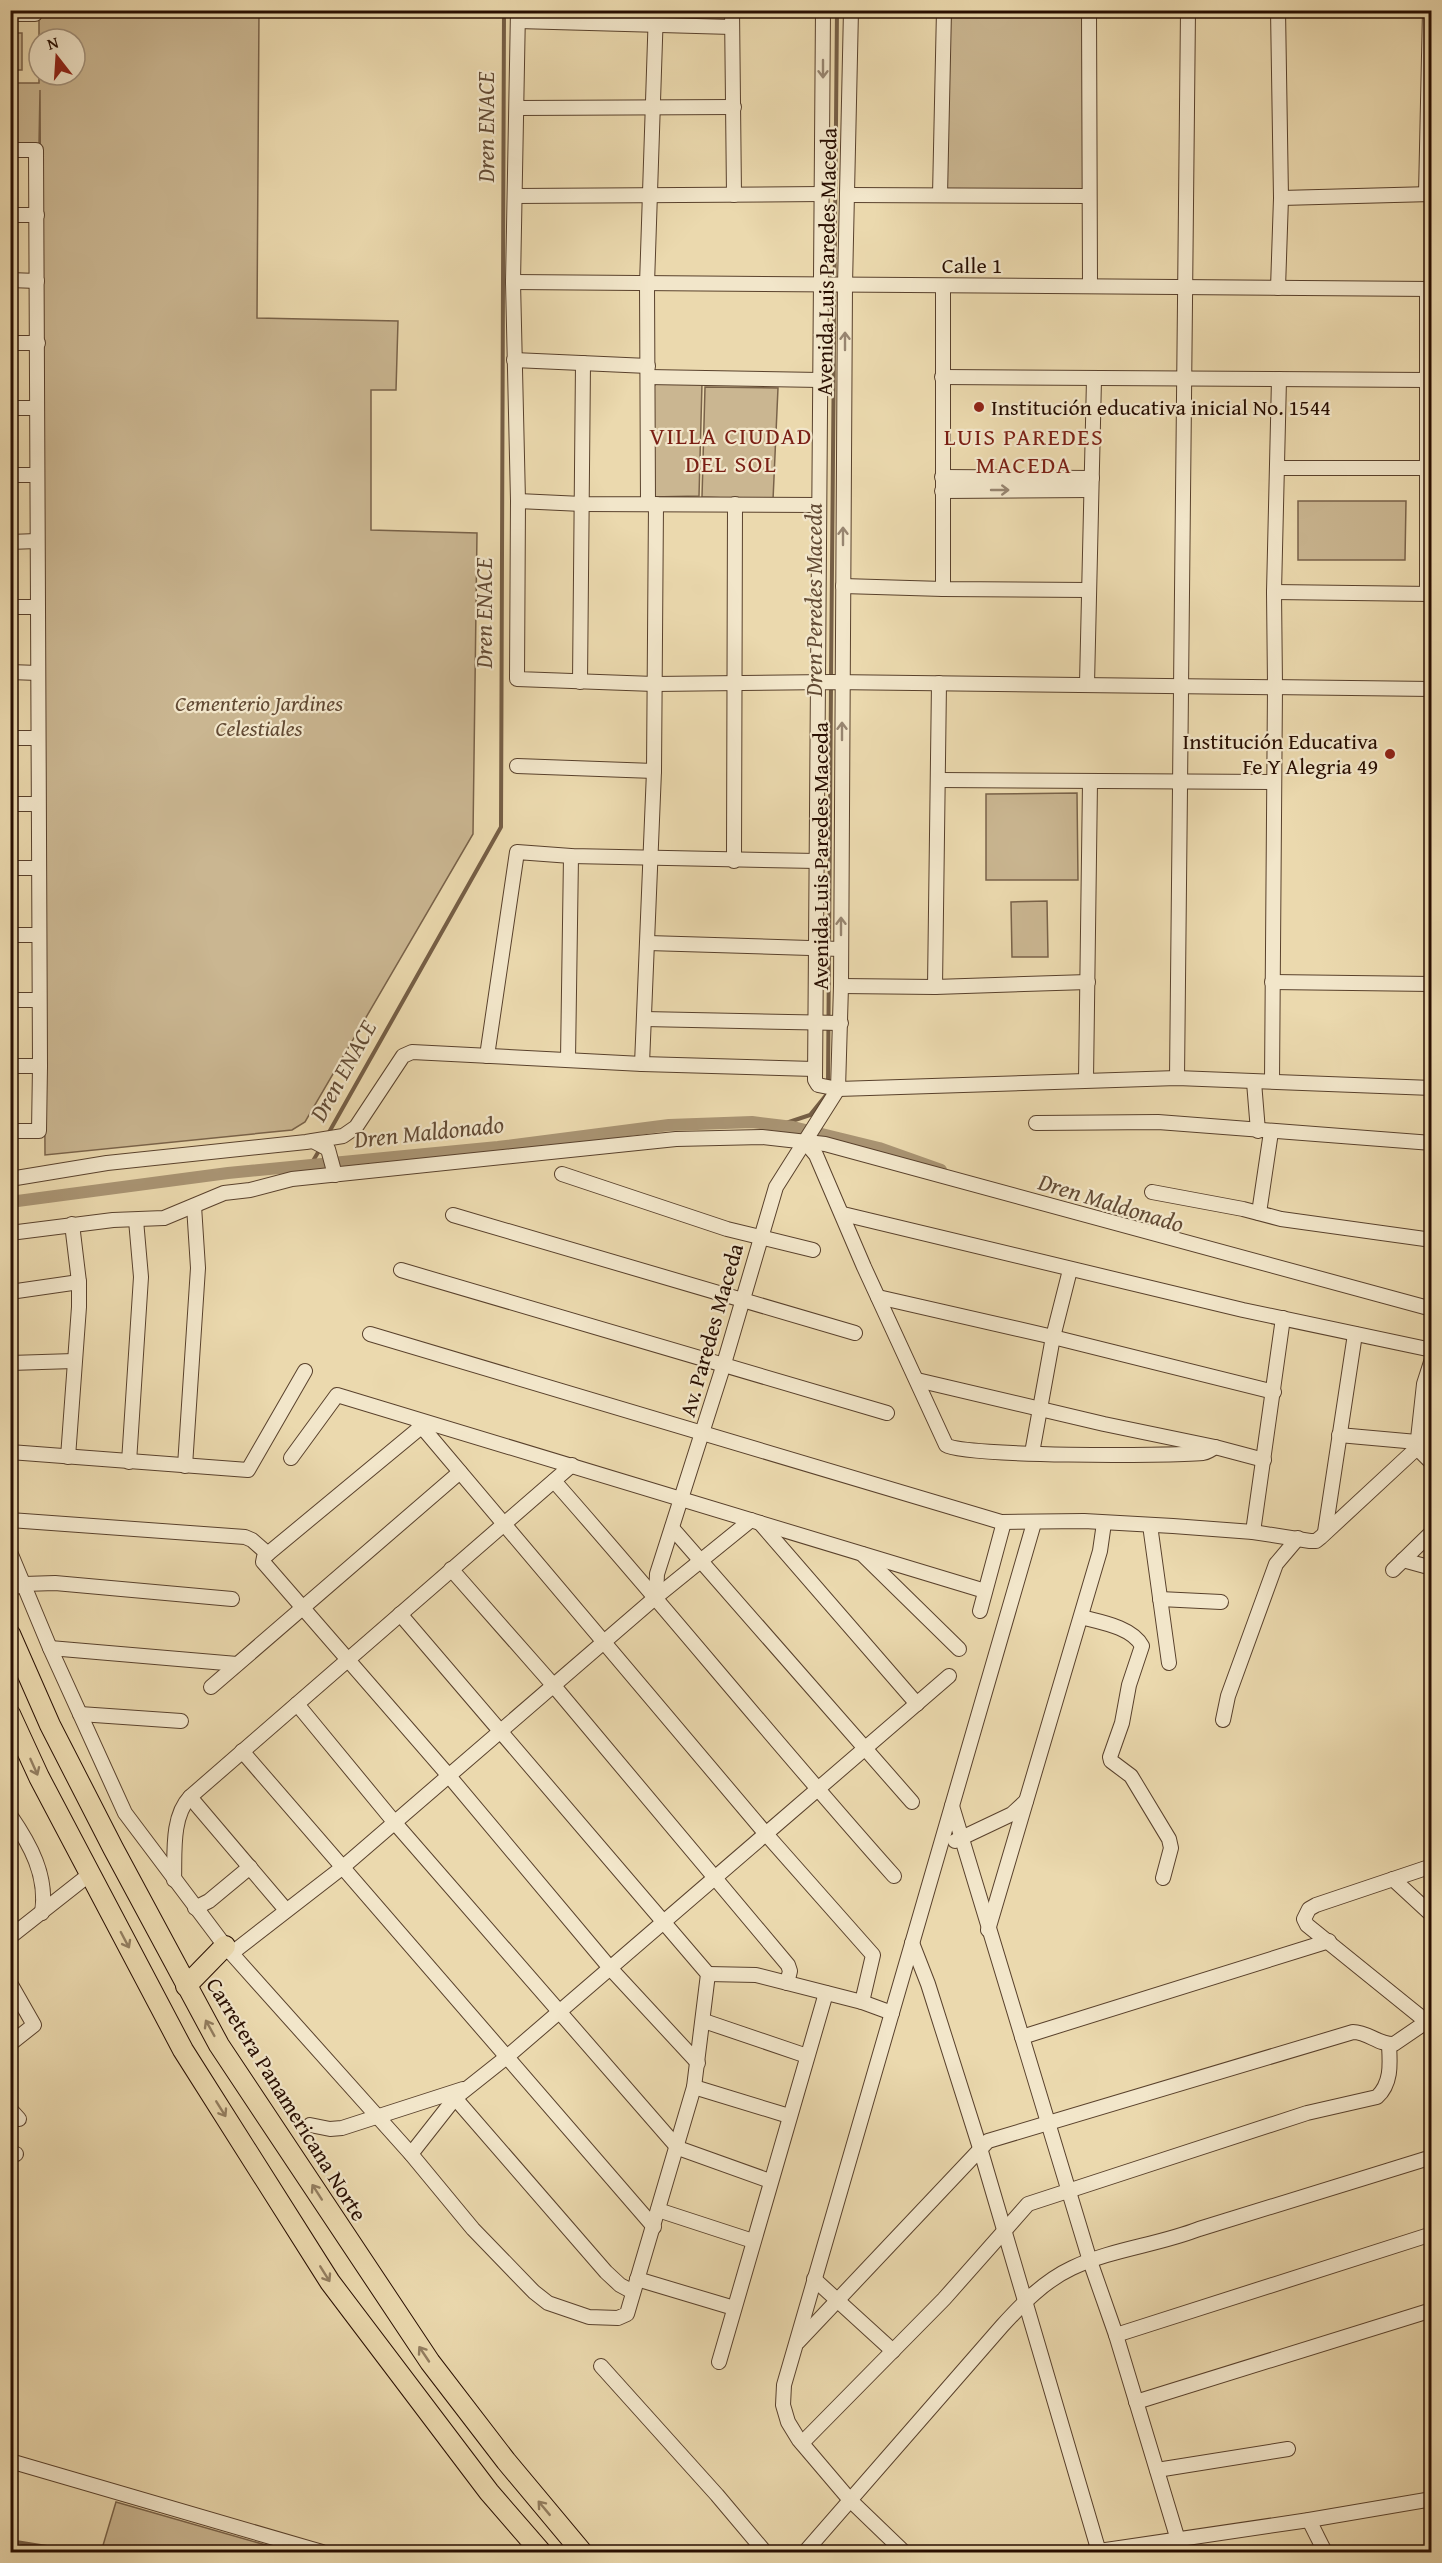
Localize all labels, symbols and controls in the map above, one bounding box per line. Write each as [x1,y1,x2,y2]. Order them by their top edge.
north arrow [27,27,87,87]
text: N [44,30,62,56]
one-way arrow [817,58,829,78]
water label: Dren ENACE [468,71,503,183]
street label: Avenida Luis Paredes Maceda [808,127,844,397]
street label: Calle 1 [942,249,1002,281]
one-way arrow [839,331,851,351]
place label: Institución educativa inicial No. 1544 [991,391,1331,423]
marker: Institución educativa inicial No. 1544 [972,400,986,414]
district label: VILLA CIUDAD DEL SOL [649,418,813,481]
district label: LUIS PAREDES MACEDA [944,419,1104,482]
one-way arrow [990,484,1010,496]
water label: Dren Peredes Maceda [796,503,831,698]
one-way arrow [837,526,849,546]
water label: Dren ENACE [466,557,501,669]
park label: Cementerio Jardines Celestiales [175,687,343,744]
street label: Avenida Luis Paredes Maceda [804,721,836,990]
one-way arrow [836,721,848,741]
place label: Institución Educativa Fe Y Alegria 49 [1182,725,1379,782]
marker: Institución Educativa Fe Y Alegria 49 [1383,747,1397,761]
one-way arrow [835,916,847,936]
water label: Dren ENACE [300,1013,385,1129]
water label: Dren Maldonado [351,1106,506,1157]
water label: Dren Maldonado [1033,1164,1188,1241]
street label: Av. Paredes Maceda [671,1239,751,1420]
one-way arrow [30,1758,41,1776]
one-way arrow [120,1930,131,1948]
street label: Carretera Panamericana Norte [199,1971,375,2227]
one-way arrow [204,2020,215,2038]
one-way arrow [214,2101,227,2118]
one-way arrow [310,2184,322,2201]
one-way arrow [319,2265,331,2282]
one-way arrow [418,2346,431,2363]
one-way arrow [538,2500,551,2516]

